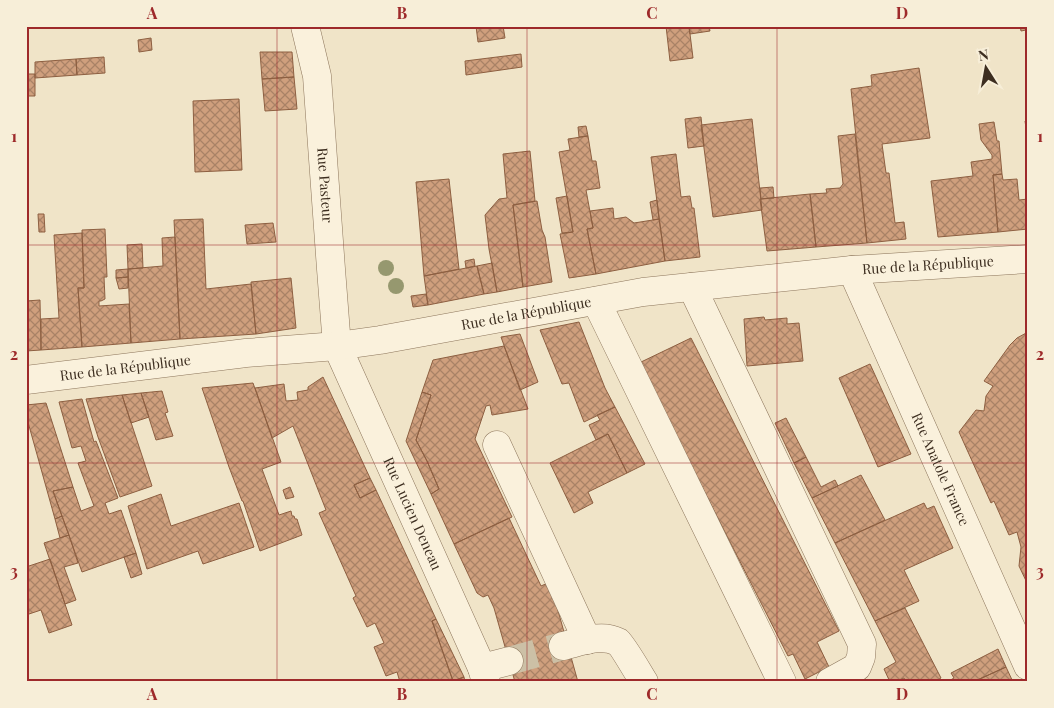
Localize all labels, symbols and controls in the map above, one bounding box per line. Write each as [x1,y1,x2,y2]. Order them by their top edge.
text: A [146,2,158,23]
text: B [397,2,408,23]
text: C [646,2,658,23]
text: D [896,2,908,23]
north arrow [962,42,1012,92]
text: N [977,44,990,65]
text: 1 [11,125,17,146]
text: 1 [1037,125,1043,146]
street label: Rue Pasteur [313,147,338,224]
street label: Rue de la République [862,251,994,278]
street label: Rue de la République [460,292,593,334]
text: 2 [10,343,18,364]
text: 2 [1036,343,1044,364]
street label: Rue de la République [59,350,192,385]
street label: Rue Anatole France [908,409,974,529]
street label: Rue Lucien Deneau [379,454,447,573]
text: 3 [10,560,18,581]
text: 3 [1036,560,1044,581]
text: A [146,683,158,704]
text: B [397,683,408,704]
text: C [646,683,658,704]
text: D [896,683,908,704]

